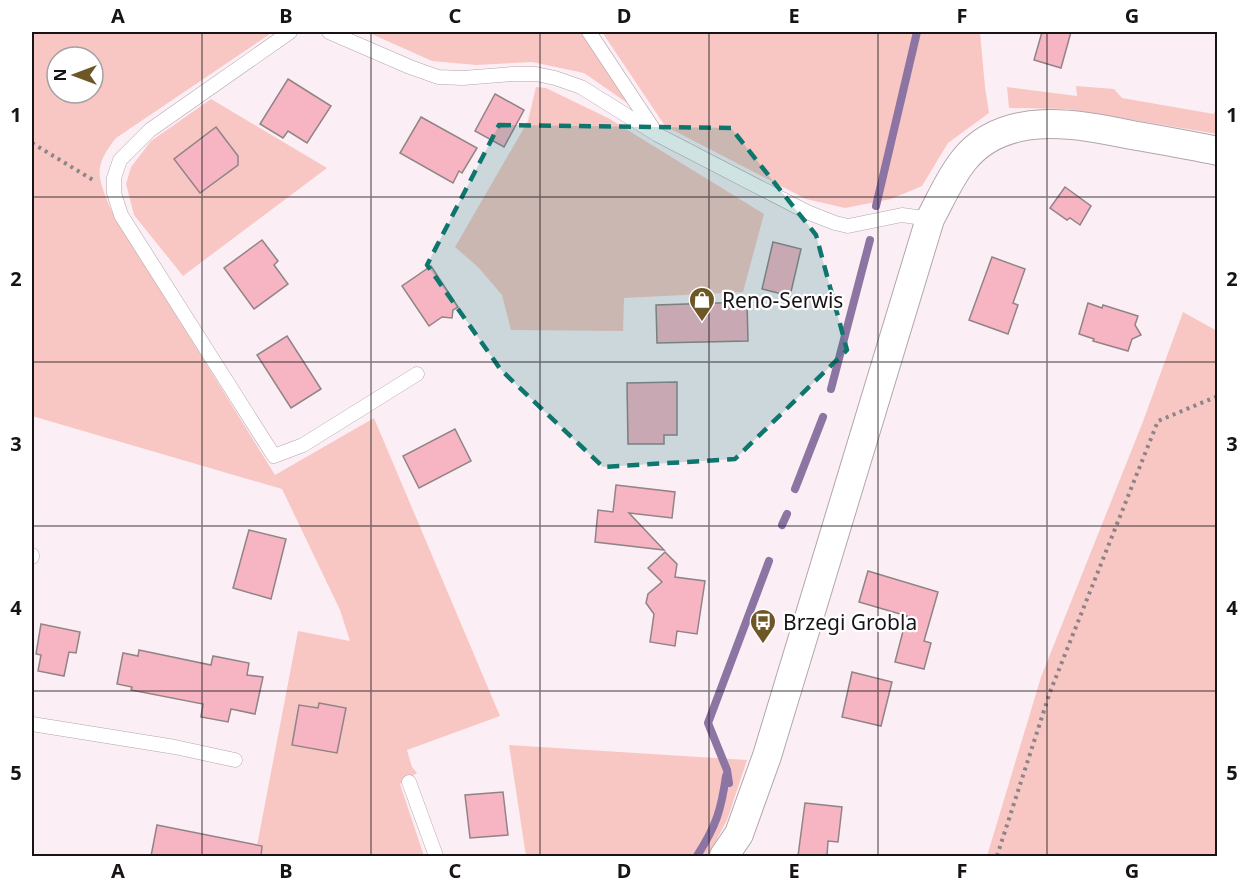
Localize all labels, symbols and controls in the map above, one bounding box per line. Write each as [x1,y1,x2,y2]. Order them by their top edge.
text: A [111,2,125,29]
text: B [279,2,293,29]
text: C [449,2,462,29]
text: D [617,2,631,29]
text: E [788,2,800,29]
text: F [957,2,967,29]
text: G [1125,2,1139,29]
north arrow [45,45,105,105]
text: N [49,68,71,82]
text: 1 [10,101,22,128]
text: 1 [1226,101,1238,128]
text: 2 [10,265,22,292]
text: 2 [1226,265,1238,292]
shop icon: Reno-Serwis [687,285,717,323]
place label: Reno-Serwis [722,286,843,314]
text: 3 [10,430,22,457]
text: 3 [1226,430,1238,457]
text: 4 [10,594,22,621]
text: 4 [1226,594,1238,621]
bus stop icon: Brzegi Grobla [748,607,778,645]
place label: Brzegi Grobla [783,608,917,636]
text: 5 [10,759,22,786]
text: 5 [1226,759,1238,786]
text: A [111,857,125,884]
text: B [279,857,293,884]
text: C [449,857,462,884]
text: D [617,857,631,884]
text: E [788,857,800,884]
text: F [957,857,967,884]
text: G [1125,857,1139,884]

